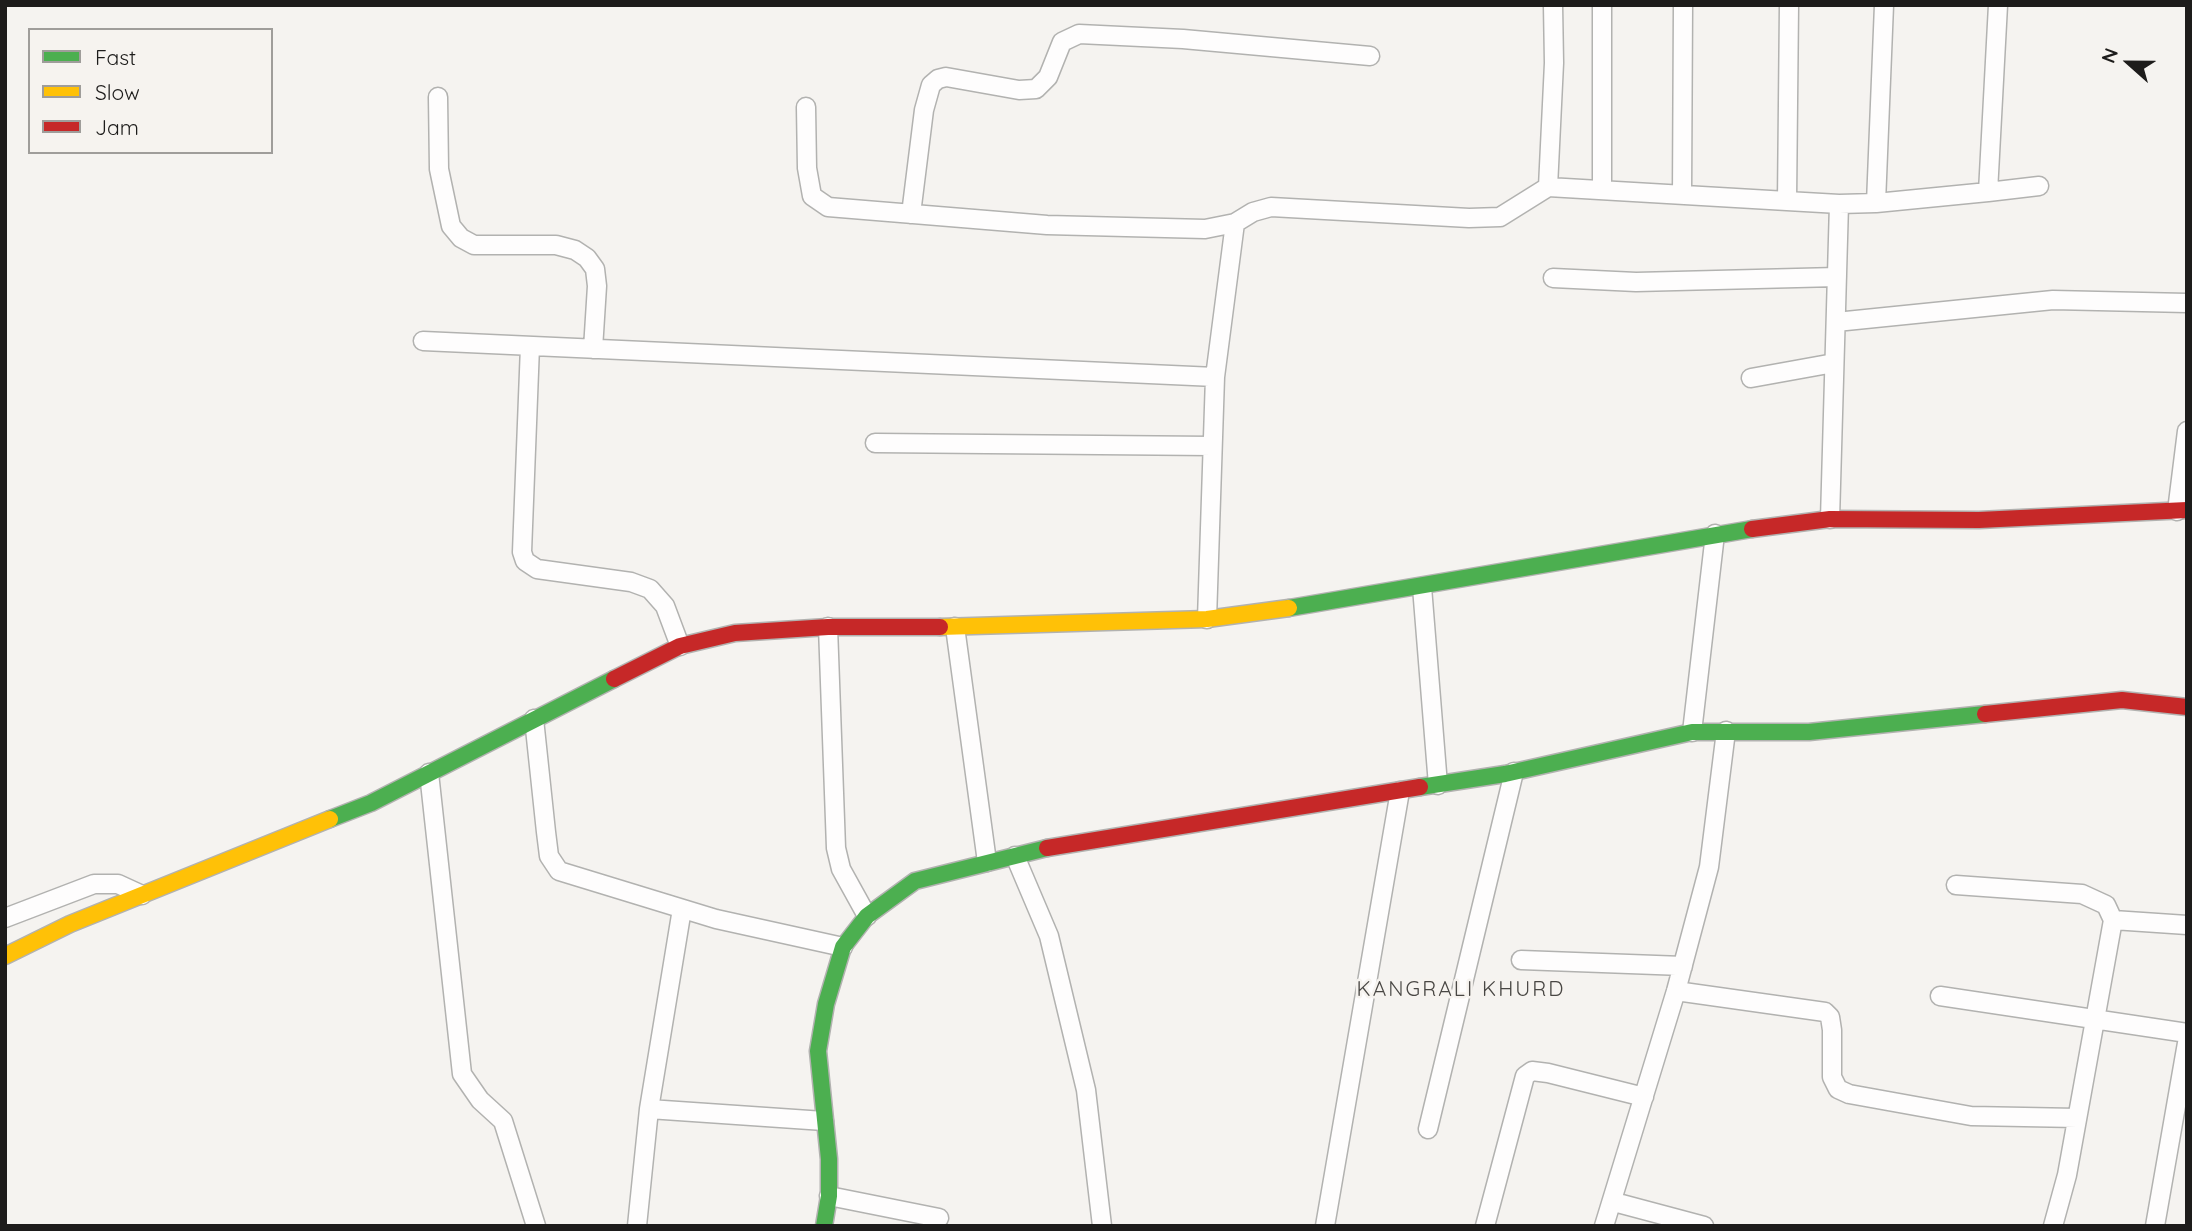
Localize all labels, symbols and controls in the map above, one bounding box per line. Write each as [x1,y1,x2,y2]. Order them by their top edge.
legend [28,28,273,154]
north arrow [2094,28,2164,98]
text: Fast [95,44,136,70]
text: N [2096,45,2123,66]
text: Slow [95,79,140,105]
text: Jam [95,114,139,140]
district label: KANGRALI KHURD [1358,977,1564,1003]

